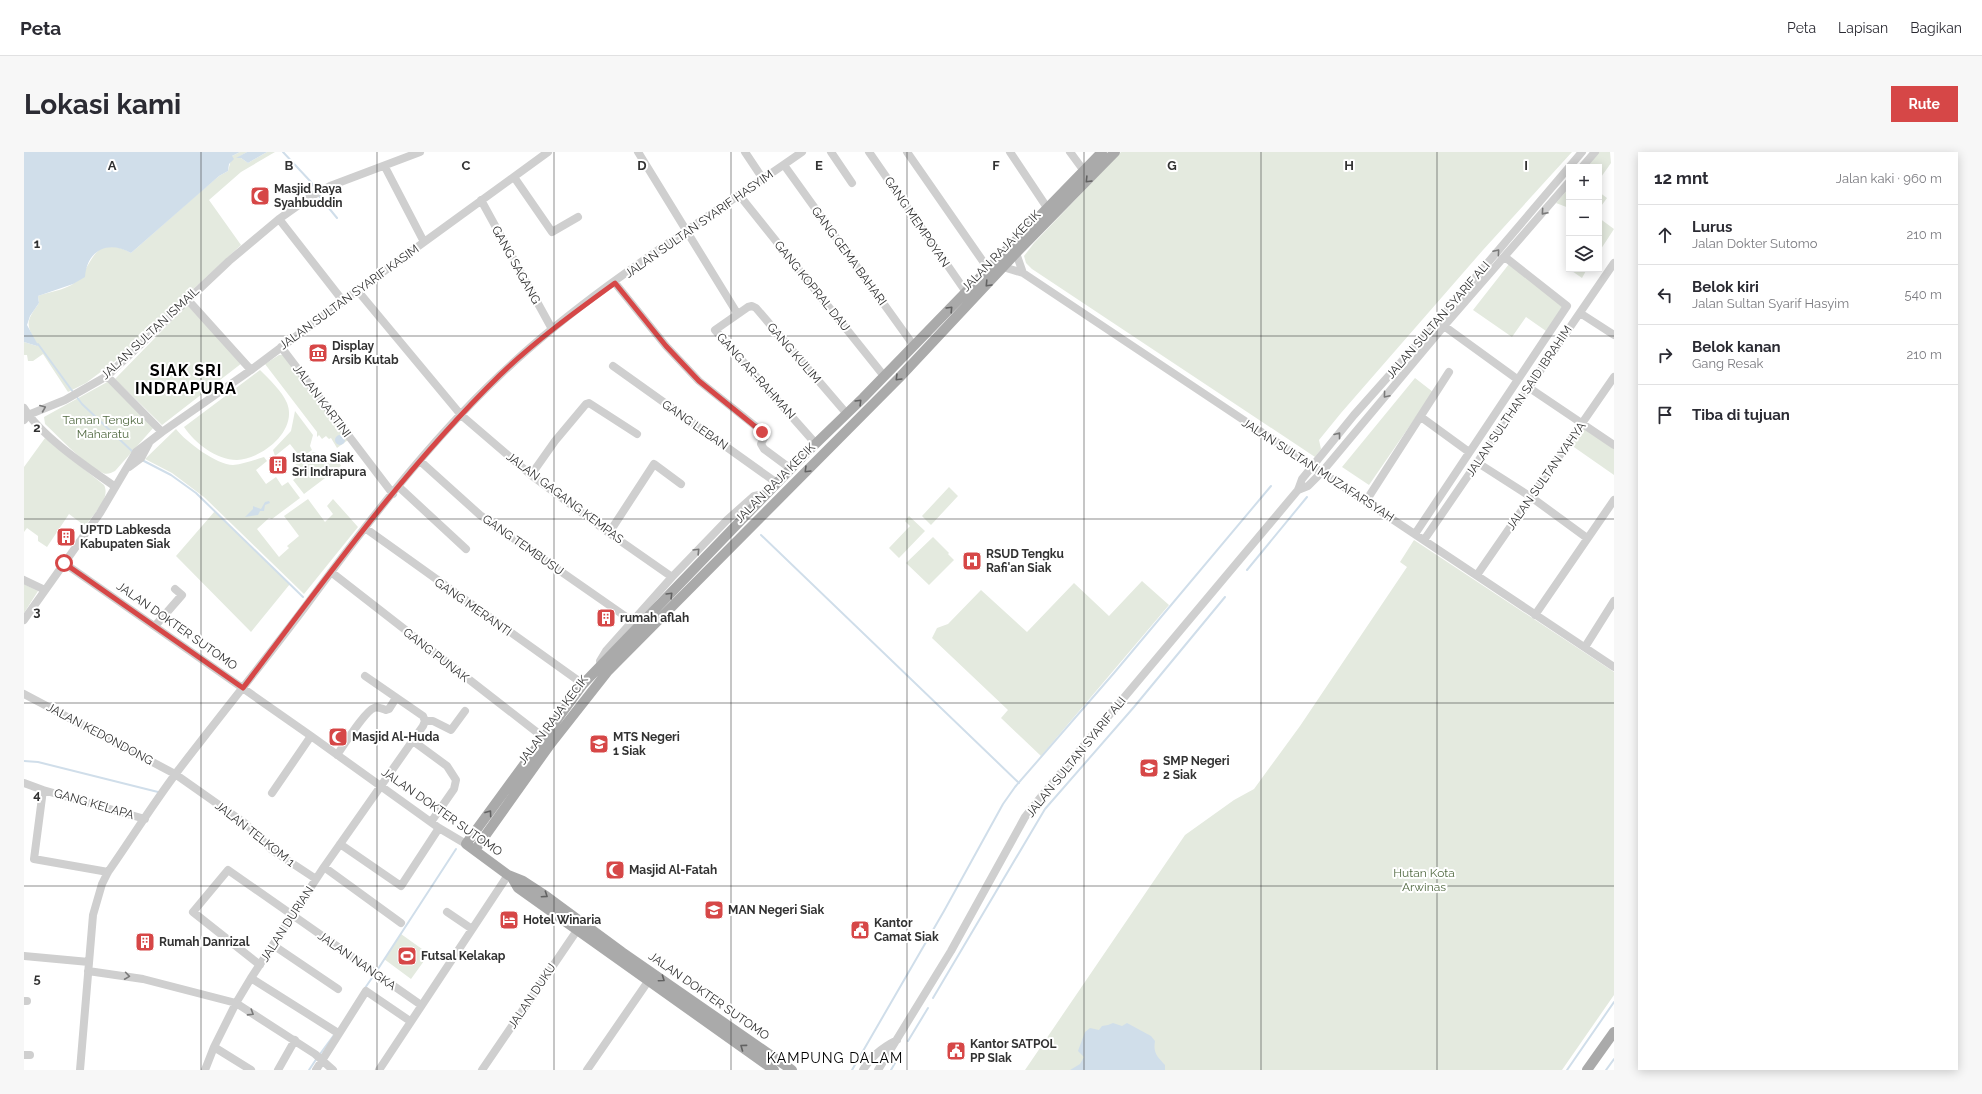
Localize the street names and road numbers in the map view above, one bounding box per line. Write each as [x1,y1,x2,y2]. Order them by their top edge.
street label: JALAN SULTAN SYARIF HASYIM [622,167,776,281]
street label: GANG MEMPOYAN [882,174,952,270]
street label: GANG GEMA BAHARI [808,204,890,308]
street label: JALAN RAJA KECIK [959,207,1043,294]
street label: GANG SAGANG [489,224,543,306]
street label: GANG KOPRAL DAU [771,238,853,334]
street label: JALAN SULTAN SYARIF KASIM [276,242,422,352]
street label: JALAN SULTAN SYARIF ALI [1383,259,1493,381]
street label: JALAN SULTAN ISMAIL [98,284,202,382]
street label: GANG KULIM [764,320,824,386]
street label: JALAN SULTHAN SAID IBRAHIM [1463,323,1575,479]
street label: GANG AR-RAHMAN [714,330,798,422]
street label: JALAN KARTINI [290,362,354,440]
street label: GANG LEBAN [659,397,731,453]
street label: JALAN SULTAN MUZAFARSYAH [1239,416,1397,524]
street label: JALAN SULTAN YAHYA [1503,419,1589,533]
street label: JALAN RAJA KECIK [732,440,818,526]
street label: JALAN GAGANG KEMPAS [504,449,626,547]
street label: GANG TEMBUSU [480,512,566,578]
street label: GANG MERANTI [432,575,514,639]
street label: JALAN DOKTER SUTOMO [114,579,240,673]
street label: GANG PUNAK [400,625,472,685]
street label: JALAN RAJA KECIK [515,673,591,767]
street label: JALAN SULTAN SYARIF ALI [1023,694,1129,820]
street label: JALAN KEDONDONG [44,700,156,768]
street label: JALAN DOKTER SUTOMO [379,765,505,859]
street label: GANG KELAPA [52,786,136,822]
street label: JALAN TELKOM 1 [212,799,298,869]
street label: JALAN DURIAN [257,884,317,964]
street label: JALAN NANGKA [315,929,399,993]
street label: JALAN DOKTER SUTOMO [646,949,772,1043]
street label: JALAN DUKU [505,961,559,1031]

